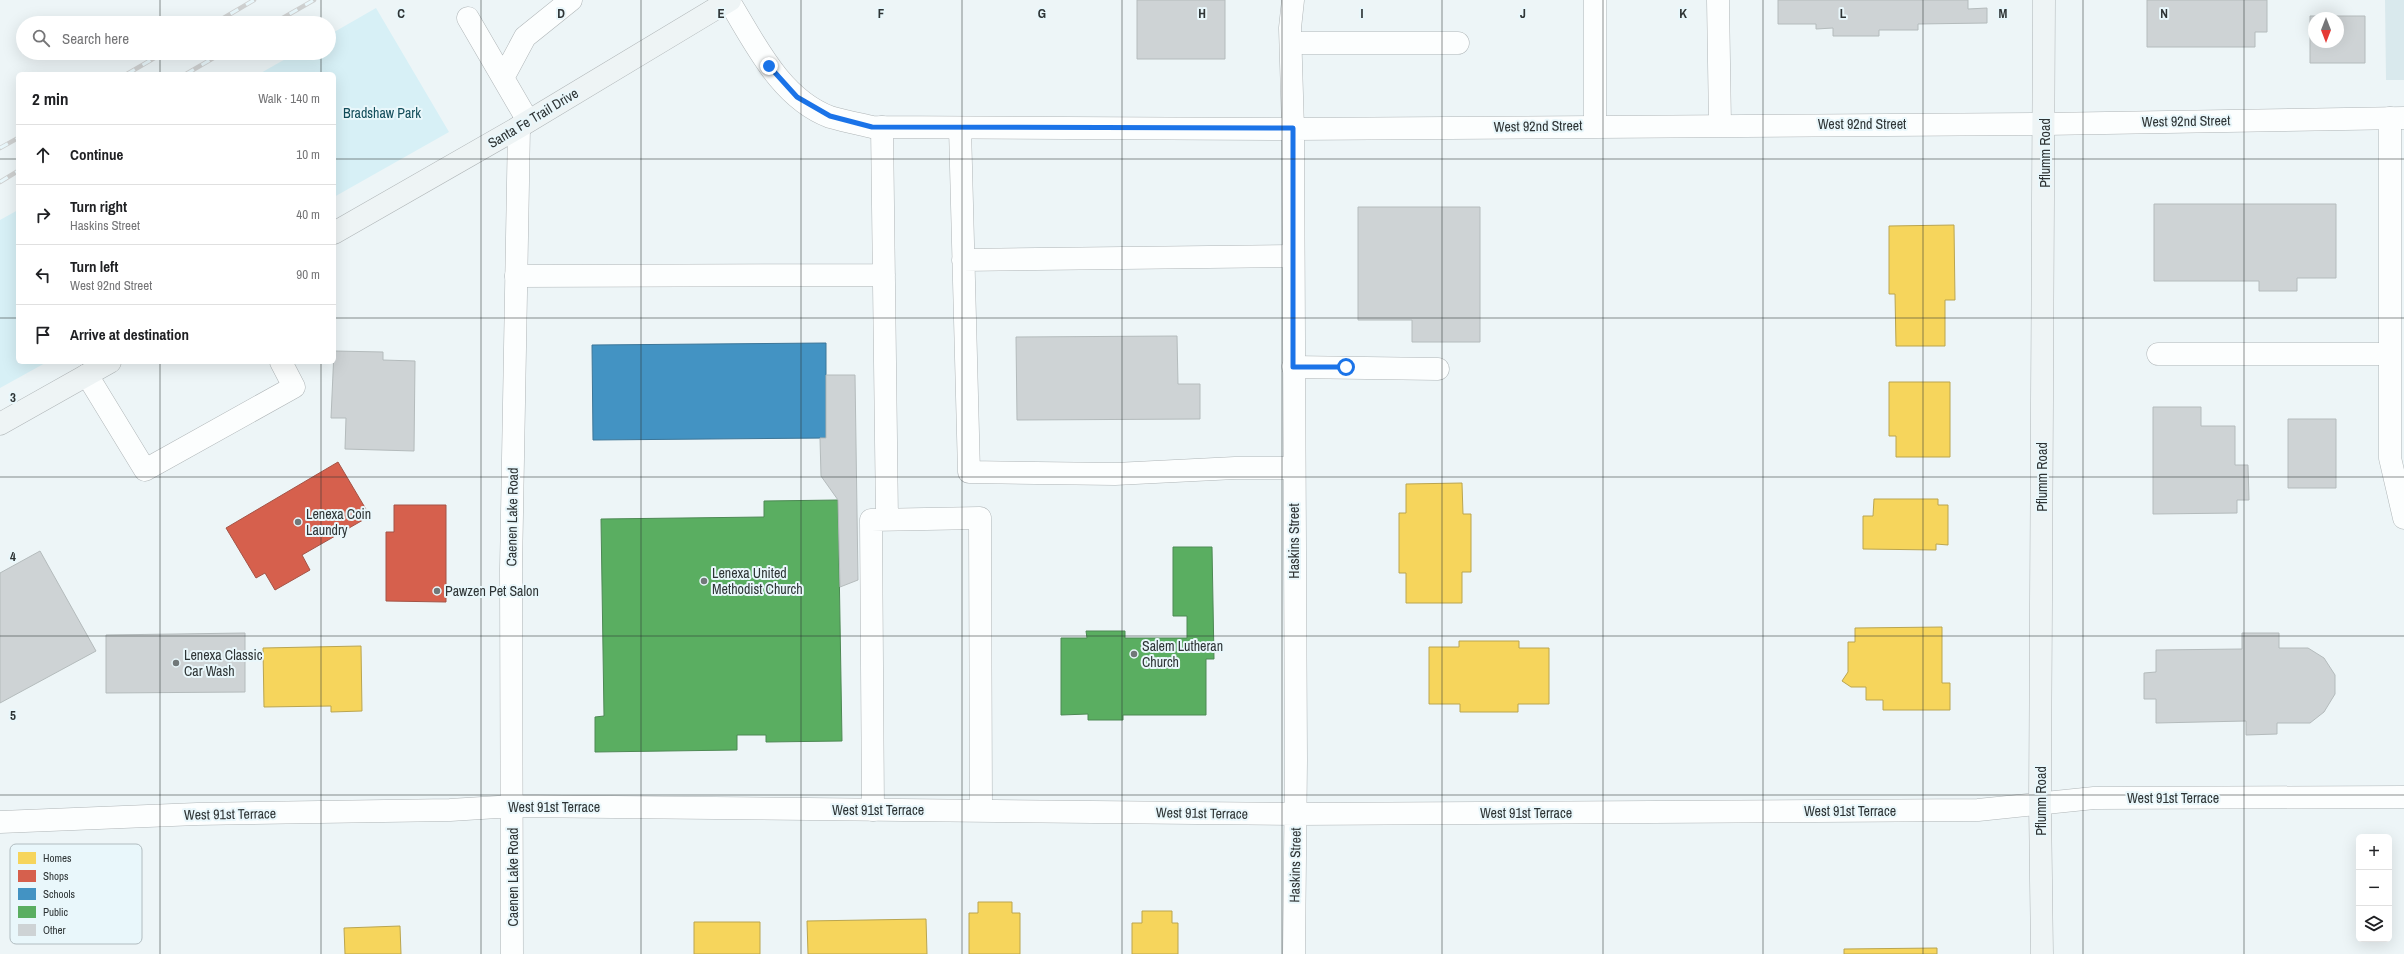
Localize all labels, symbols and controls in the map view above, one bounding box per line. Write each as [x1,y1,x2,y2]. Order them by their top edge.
text: C [397,5,405,22]
text: D [557,5,565,22]
text: E [717,5,725,22]
text: F [878,5,885,22]
text: G [1038,5,1046,22]
text: H [1198,5,1206,22]
text: I [1361,5,1364,22]
text: J [1520,5,1526,22]
text: K [1679,5,1687,22]
text: L [1840,5,1847,22]
text: M [1999,5,2008,22]
text: N [2160,5,2168,22]
north arrow [2308,12,2344,48]
search box [16,16,336,60]
icon: search [30,27,52,49]
text: Search here [62,28,129,49]
route end [760,57,778,75]
street label: Santa Fe Trail Drive [485,84,581,152]
text: 2 min [32,87,68,110]
text: Walk · 140 m [258,90,320,107]
park label: Bradshaw Park [343,104,421,122]
street label: West 92nd Street [2142,111,2230,131]
street label: West 92nd Street [1818,115,1906,133]
street label: West 92nd Street [1494,116,1582,136]
street label: Pflumm Road [2036,118,2054,188]
icon: ahead [32,144,54,166]
text: Continue [70,144,123,165]
text: 10 m [296,146,320,163]
text: Turn right [70,196,127,217]
icon: right [32,204,54,226]
text: 40 m [296,206,320,223]
text: Haskins Street [70,217,140,234]
text: Turn left [70,256,118,277]
icon: left [32,264,54,286]
text: 90 m [296,266,320,283]
text: West 92nd Street [70,277,152,294]
icon: arrive [32,324,54,346]
text: Arrive at destination [70,324,189,345]
route start [1337,358,1355,376]
text: 3 [10,389,16,406]
street label: Pflumm Road [2033,442,2051,512]
street label: Caenen Lake Road [502,467,522,567]
street label: Haskins Street [1285,503,1303,579]
place label: Lenexa Coin Laundry [306,505,371,539]
marker: Lenexa Coin Laundry [293,517,303,527]
text: 4 [10,548,16,565]
place label: Lenexa United Methodist Church [712,564,803,598]
marker: Lenexa United Methodist Church [699,576,709,586]
place label: Pawzen Pet Salon [445,582,539,600]
marker: Pawzen Pet Salon [432,586,442,596]
place label: Salem Lutheran Church [1142,637,1223,671]
place label: Lenexa Classic Car Wash [184,646,263,680]
marker: Salem Lutheran Church [1129,649,1139,659]
marker: Lenexa Classic Car Wash [171,658,181,668]
text: 5 [10,707,16,724]
street label: Pflumm Road [2032,766,2050,836]
street label: West 91st Terrace [2127,789,2219,807]
street label: West 91st Terrace [508,798,600,816]
street label: West 91st Terrace [832,801,924,819]
street label: West 91st Terrace [1804,802,1896,820]
street label: West 91st Terrace [1156,803,1248,823]
street label: West 91st Terrace [184,804,276,824]
street label: West 91st Terrace [1480,804,1572,822]
street label: Haskins Street [1285,827,1305,903]
street label: Caenen Lake Road [504,828,522,926]
map controls [2356,834,2392,942]
button: + [2356,834,2392,870]
legend [10,844,142,944]
text: Homes [43,851,72,865]
text: Shops [43,869,69,883]
button: − [2356,870,2392,906]
text: Schools [43,887,76,901]
text: Public [43,905,69,919]
button: layers [2356,906,2392,942]
text: Other [43,923,66,937]

